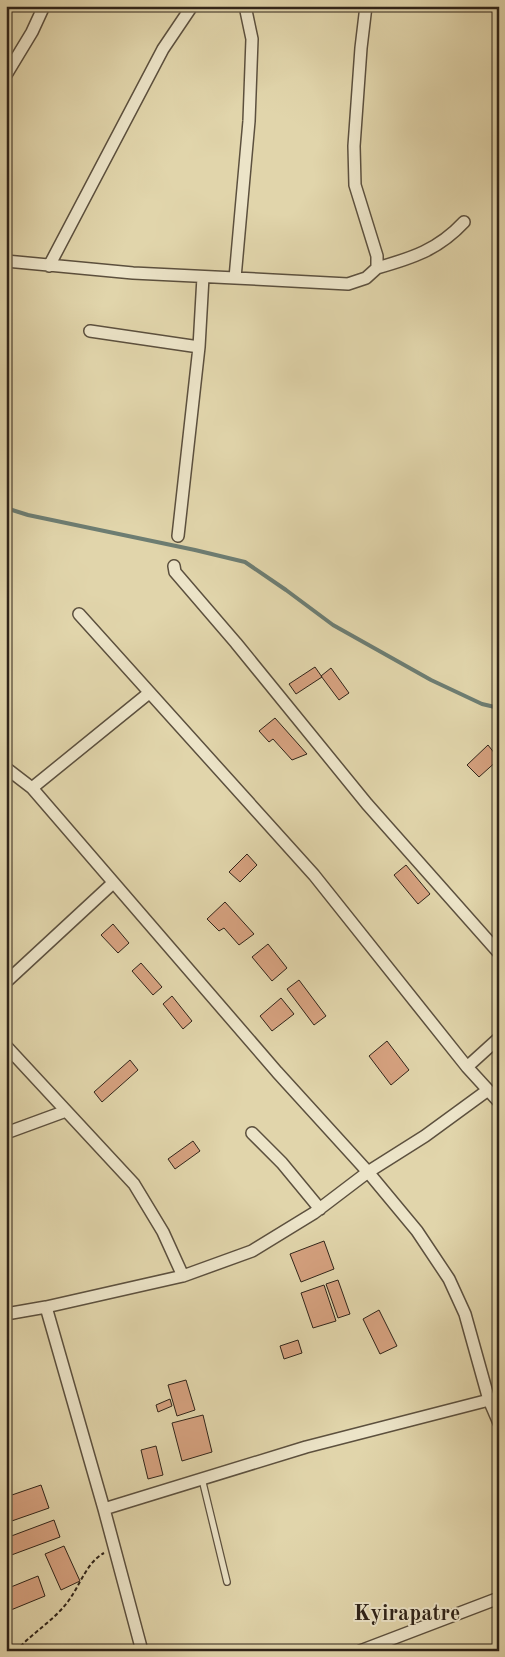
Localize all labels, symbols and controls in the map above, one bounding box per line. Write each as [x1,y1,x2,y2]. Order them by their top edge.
district label: Kyirapatre [354,1603,460,1625]

